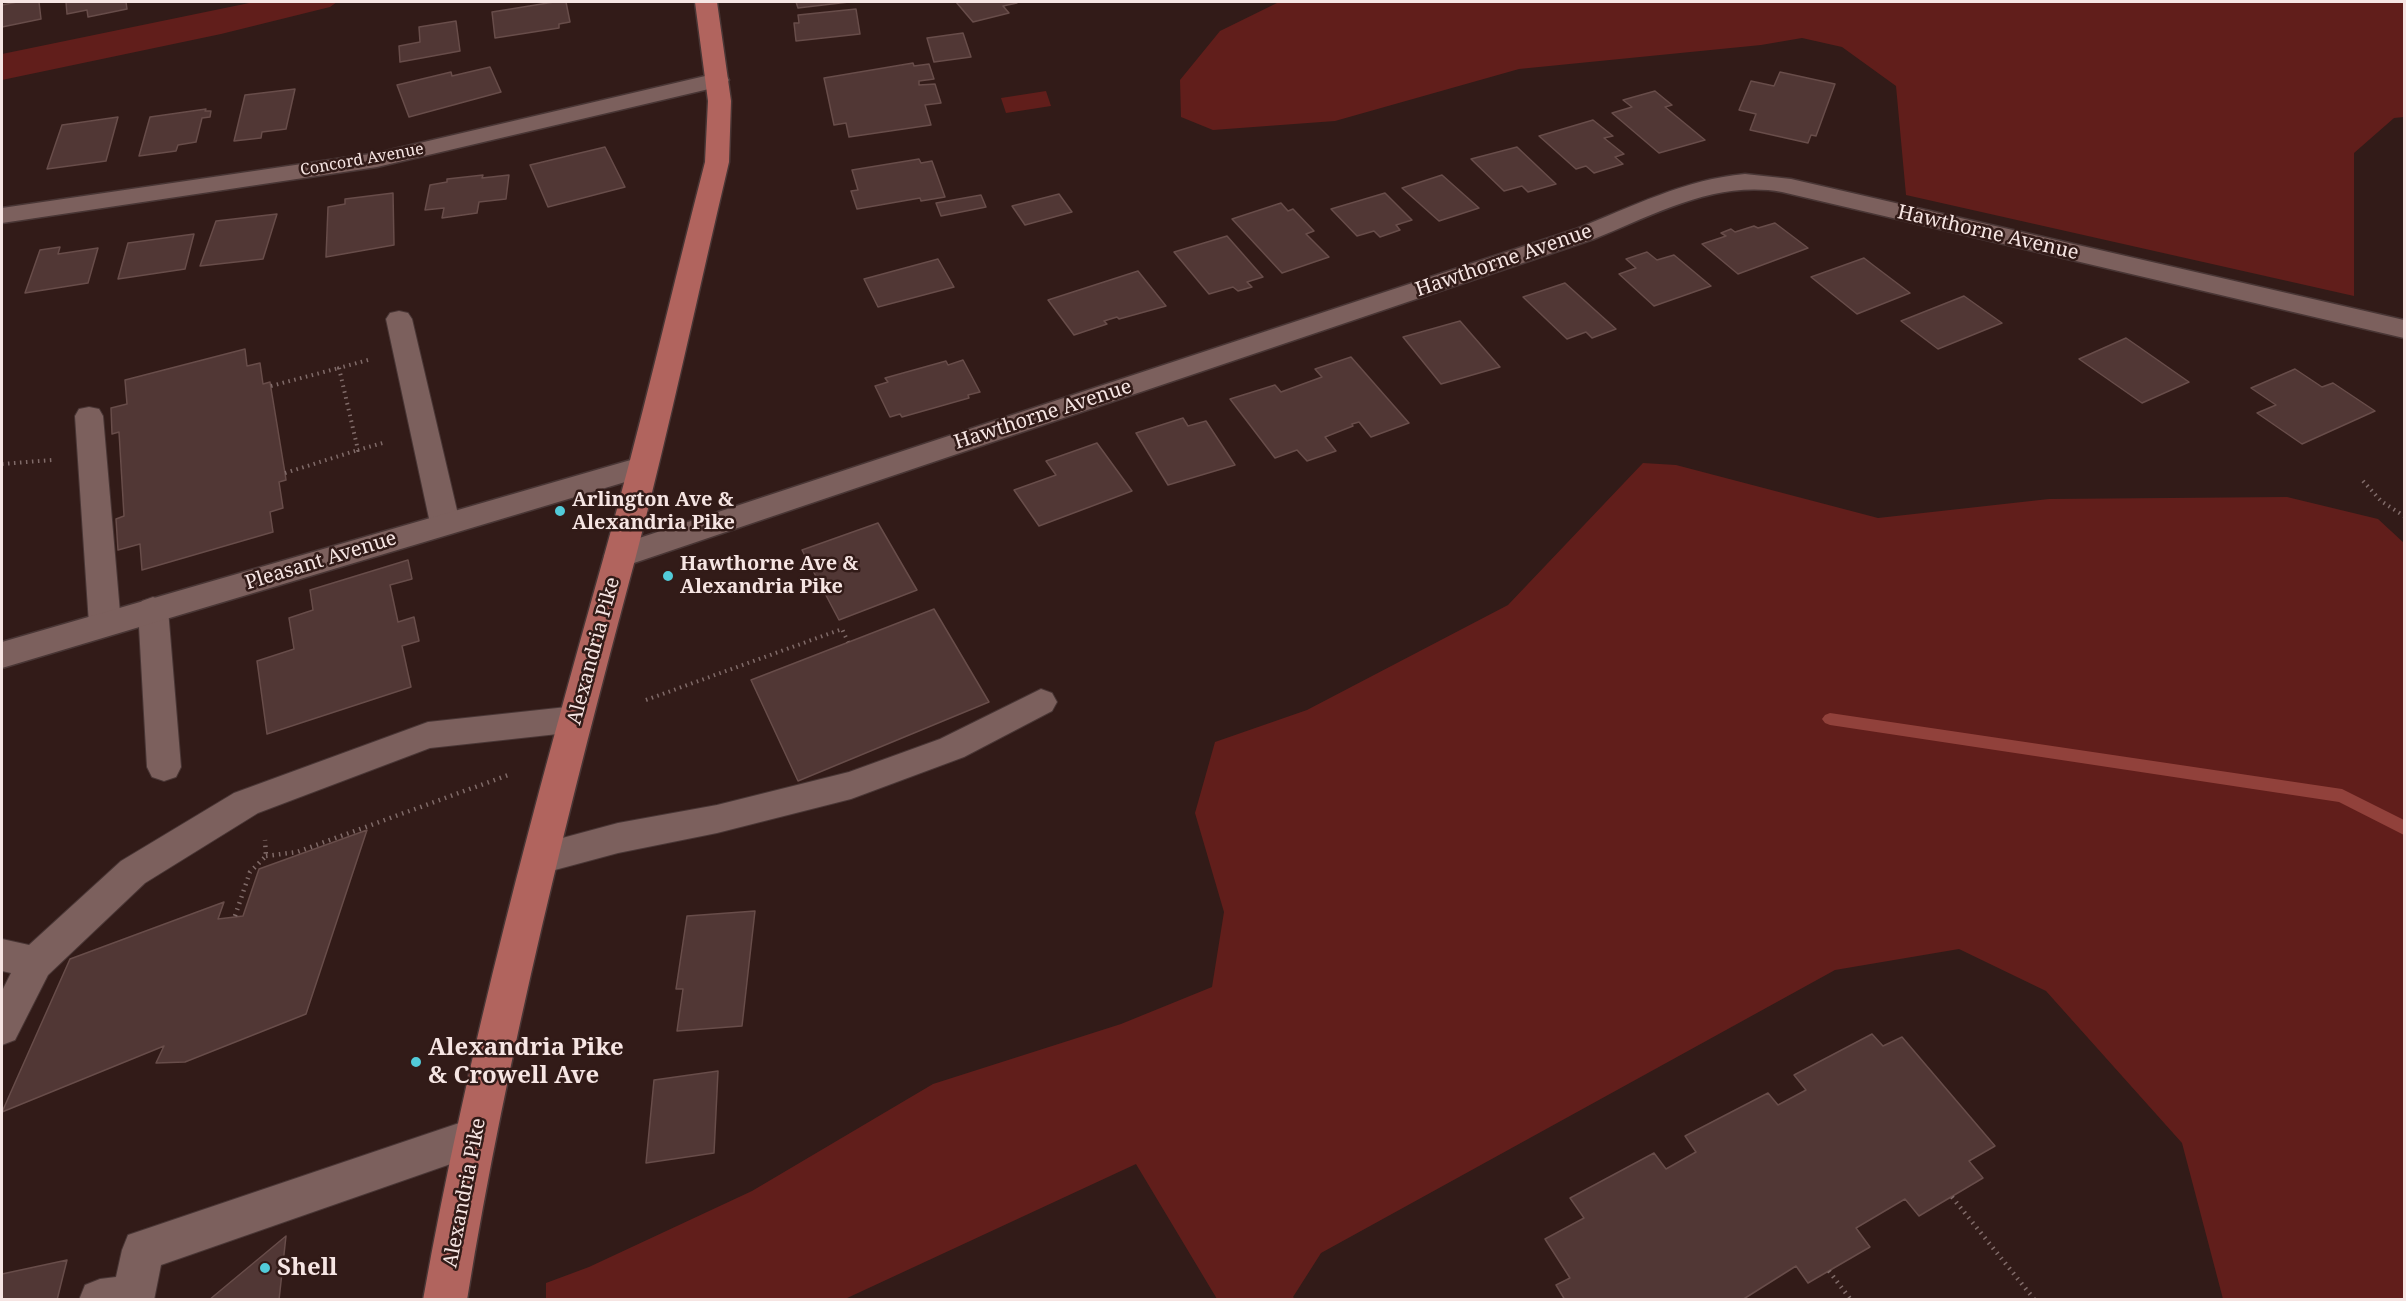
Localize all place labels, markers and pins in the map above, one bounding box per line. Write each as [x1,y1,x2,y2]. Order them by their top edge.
place label: Arlington Ave & Alexandria Pike [572,488,735,535]
marker: Arlington Ave & Alexandria Pike [553,504,567,518]
place label: Hawthorne Ave & Alexandria Pike [680,552,858,599]
marker: Hawthorne Ave & Alexandria Pike [661,569,675,583]
place label: Alexandria Pike & Crowell Ave [428,1034,624,1090]
marker: Alexandria Pike & Crowell Ave [409,1055,423,1069]
place label: Shell [277,1254,338,1282]
marker: Shell [258,1261,272,1275]

